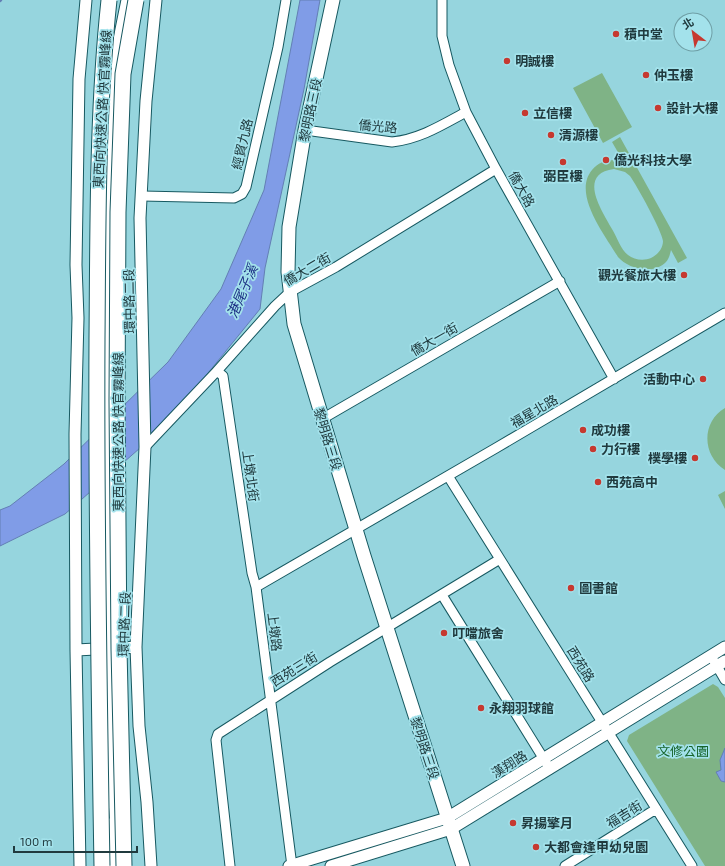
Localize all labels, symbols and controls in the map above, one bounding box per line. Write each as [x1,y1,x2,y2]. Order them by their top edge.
north arrow [673,12,713,52]
text: 北 [680,15,696,31]
place label: 積中堂 [624,26,663,42]
street label: 東西向快速公路 快官霧峰線 [90,29,114,189]
marker: 積中堂 [611,29,621,39]
place label: 明誠樓 [515,53,554,69]
marker: 明誠樓 [502,56,512,66]
place label: 仲玉樓 [654,67,693,83]
marker: 仲玉樓 [641,70,651,80]
street label: 黎明路三段 [295,77,325,143]
place label: 設計大樓 [666,100,718,116]
marker: 設計大樓 [653,103,663,113]
place label: 立信樓 [533,105,572,121]
marker: 立信樓 [520,108,530,118]
street label: 僑光路 [358,116,398,136]
street label: 經貿九路 [228,117,256,171]
place label: 清源樓 [559,127,598,143]
marker: 清源樓 [546,130,556,140]
place label: 僑光科技大學 [614,152,692,168]
marker: 僑光科技大學 [601,155,611,165]
marker: 弼臣樓 [558,157,568,167]
street label: 僑大路 [506,168,538,210]
place label: 弼臣樓 [543,168,583,184]
street label: 僑大二街 [280,249,334,289]
water label: 港尾子溪 [223,260,262,320]
place label: 觀光餐旅大樓 [598,267,676,283]
street label: 環中路二段 [120,268,138,334]
marker: 觀光餐旅大樓 [679,270,689,280]
street label: 僑大一街 [407,319,461,359]
street label: 東西向快速公路 快官霧峰線 [110,353,126,511]
place label: 活動中心 [643,371,695,387]
marker: 活動中心 [698,374,708,384]
street label: 福星北路 [507,391,561,431]
street label: 黎明路三段 [311,406,345,472]
place label: 成功樓 [591,422,630,438]
marker: 成功樓 [578,425,588,435]
place label: 力行樓 [601,441,640,457]
marker: 力行樓 [588,444,598,454]
street label: 上墩北街 [239,449,263,503]
place label: 樸學樓 [648,450,687,466]
marker: 樸學樓 [690,453,700,463]
place label: 西苑高中 [606,474,658,490]
marker: 西苑高中 [593,477,603,487]
place label: 圖書館 [579,580,618,596]
marker: 圖書館 [566,583,576,593]
street label: 環中路二段 [115,591,133,657]
street label: 上墩路 [265,612,285,652]
place label: 叮噹旅舍 [452,625,504,641]
marker: 叮噹旅舍 [439,628,449,638]
street label: 西苑路 [564,643,598,685]
street label: 西苑三街 [268,648,320,690]
place label: 永翔羽球館 [489,700,554,716]
marker: 永翔羽球館 [476,703,486,713]
street label: 黎明路三段 [407,715,443,781]
park label: 文修公園 [657,743,709,759]
street label: 漢翔路 [488,747,530,781]
street label: 福吉街 [603,797,645,831]
place label: 昇揚擎月 [521,815,573,831]
marker: 昇揚擎月 [508,818,518,828]
scale bar [14,828,137,854]
text: 100 m [20,834,52,848]
place label: 大都會逢甲幼兒園 [544,839,648,855]
marker: 大都會逢甲幼兒園 [531,842,541,852]

